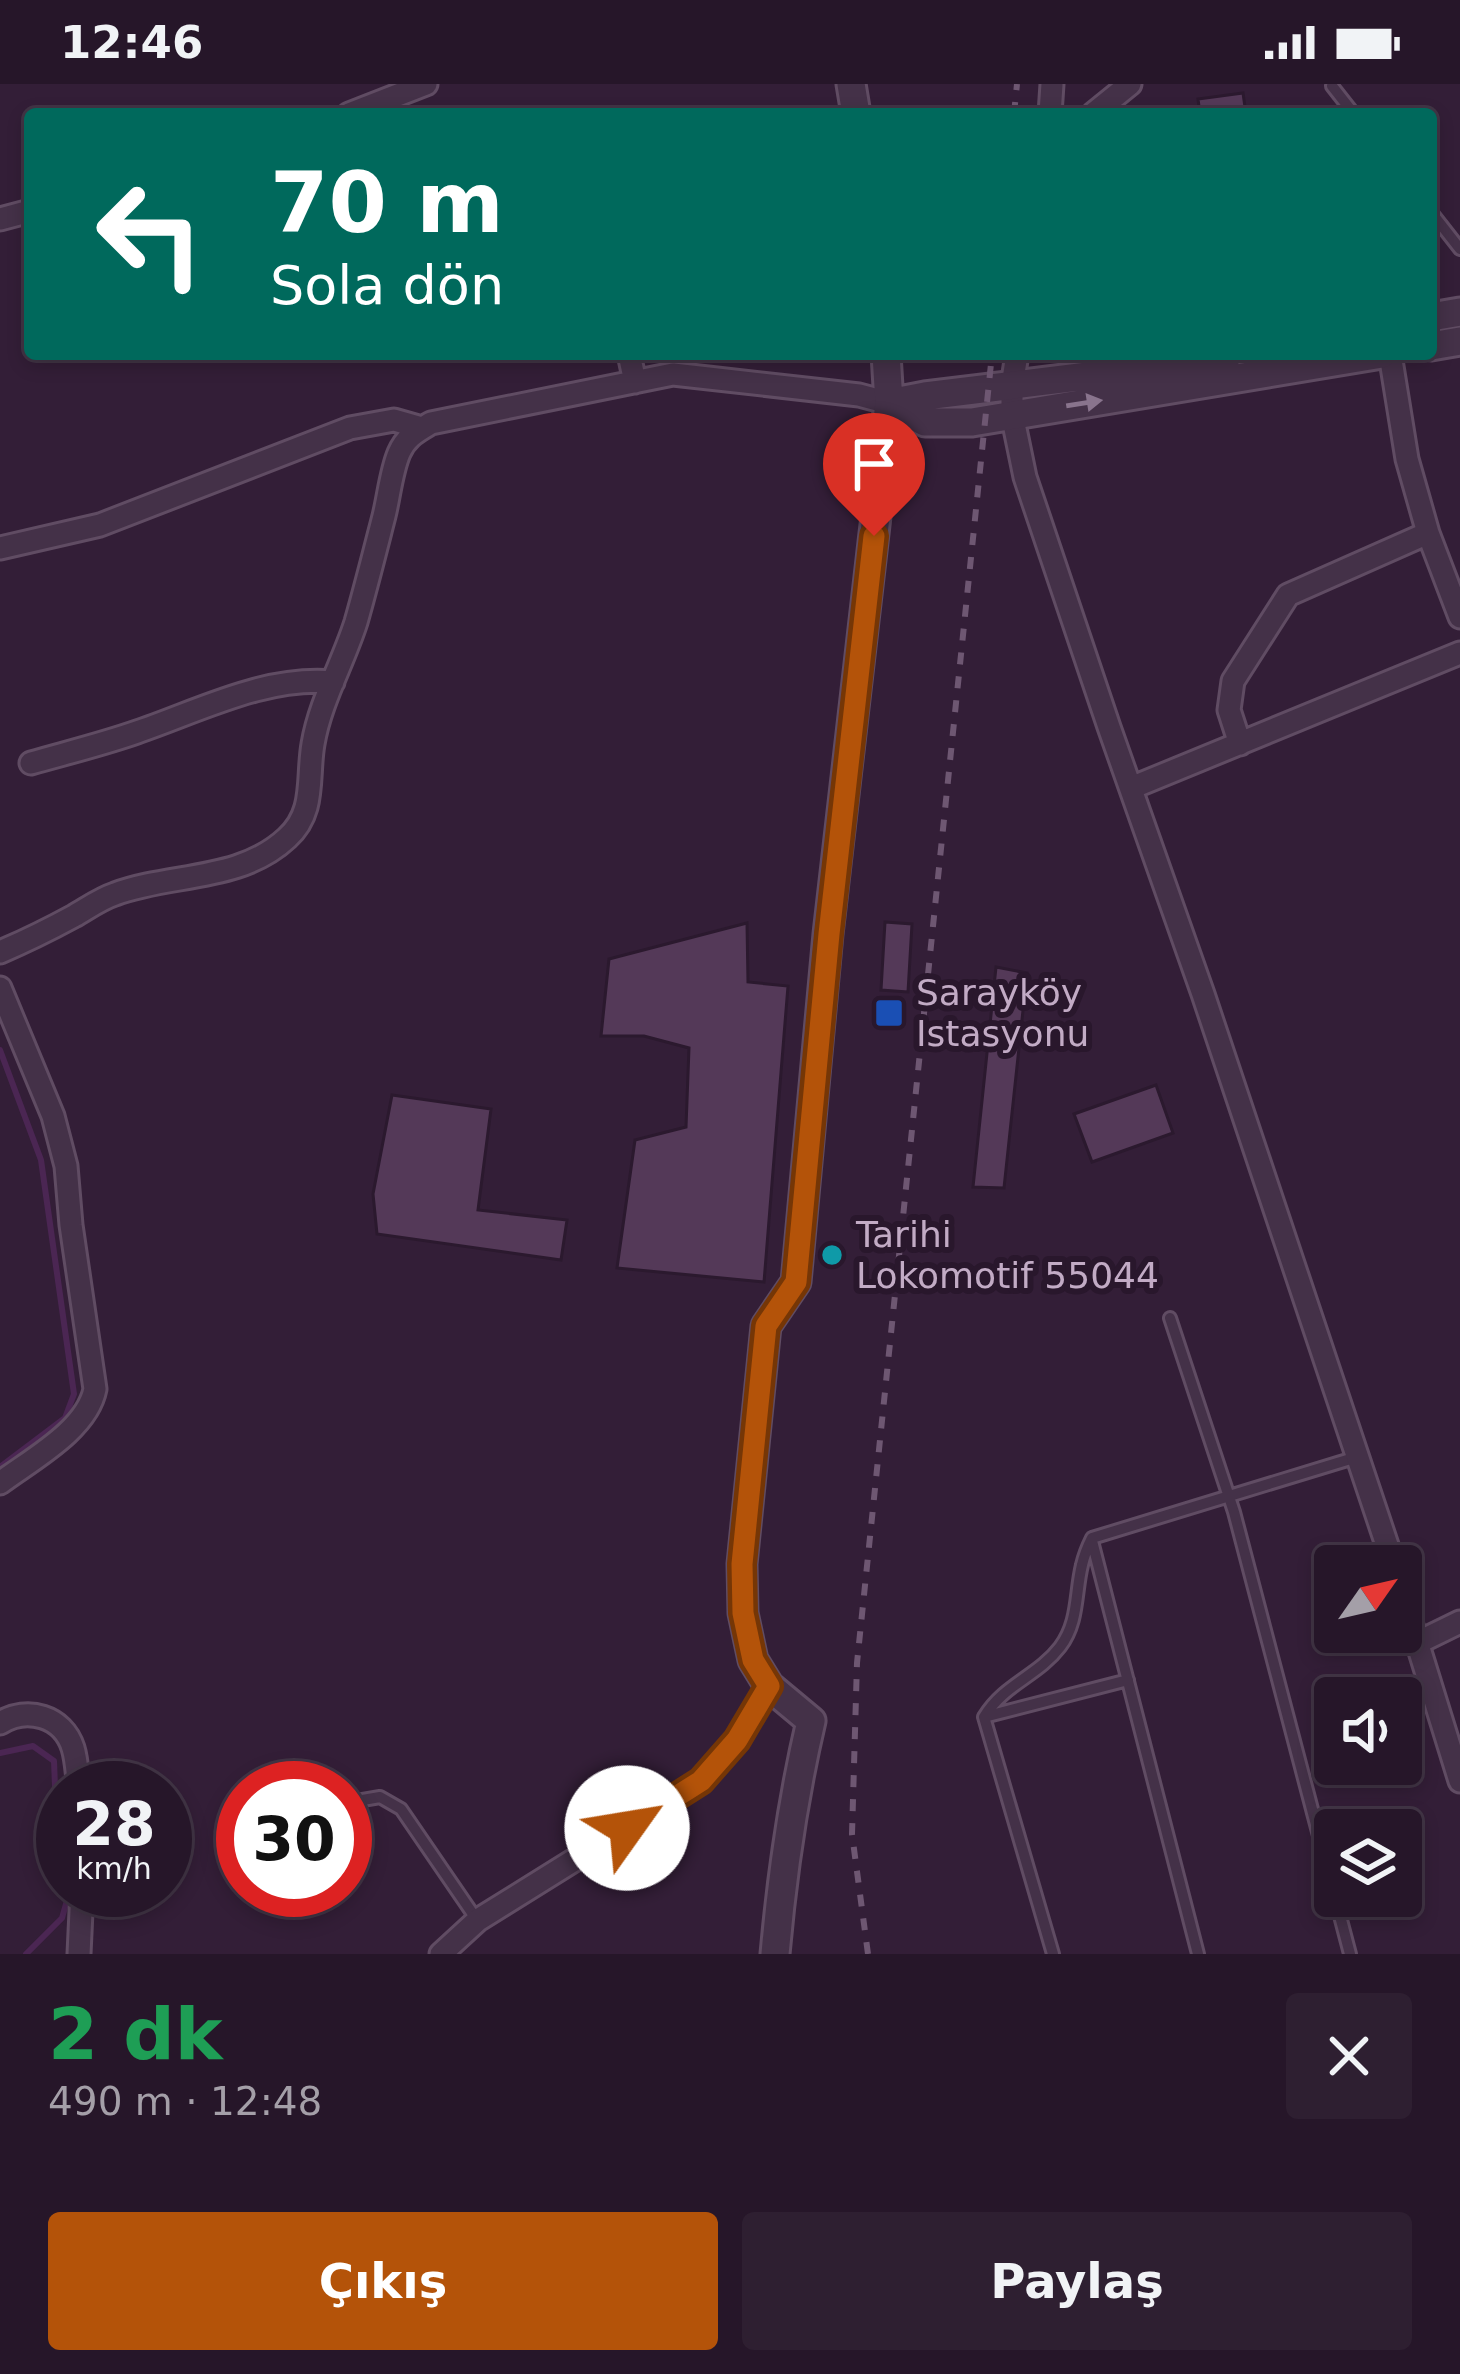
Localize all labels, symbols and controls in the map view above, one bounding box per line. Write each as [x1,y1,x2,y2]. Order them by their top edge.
text: 12:46 [60,16,203,69]
text: 70 m [270,154,504,252]
icon: left [72,156,228,312]
text: Sola dön [270,254,504,317]
one-way arrow [1066,393,1103,412]
pin [823,413,925,536]
icon: arrive [841,431,907,497]
place label: Sarayköy Istasyonu [916,972,1089,1054]
marker: Sarayköy Istasyonu [873,997,905,1029]
place label: Tarihi Lokomotif 55044 [855,1214,1159,1296]
marker: Tarihi Lokomotif 55044 [819,1242,845,1268]
north arrow [1314,1545,1422,1653]
map controls [1314,1545,1422,1917]
button: sound [1314,1677,1422,1785]
speed limit sign: 30 [216,1761,372,1917]
position arrow [564,1765,690,1891]
text: 28 [72,1789,156,1859]
button: layers [1314,1809,1422,1917]
text: km/h [76,1851,152,1886]
text: 2 dk [48,1992,223,2076]
button: close [1286,1993,1412,2119]
text: 490 m · 12:48 [48,2079,322,2124]
button: Çıkış [48,2212,718,2350]
button: Paylaş [742,2212,1412,2350]

